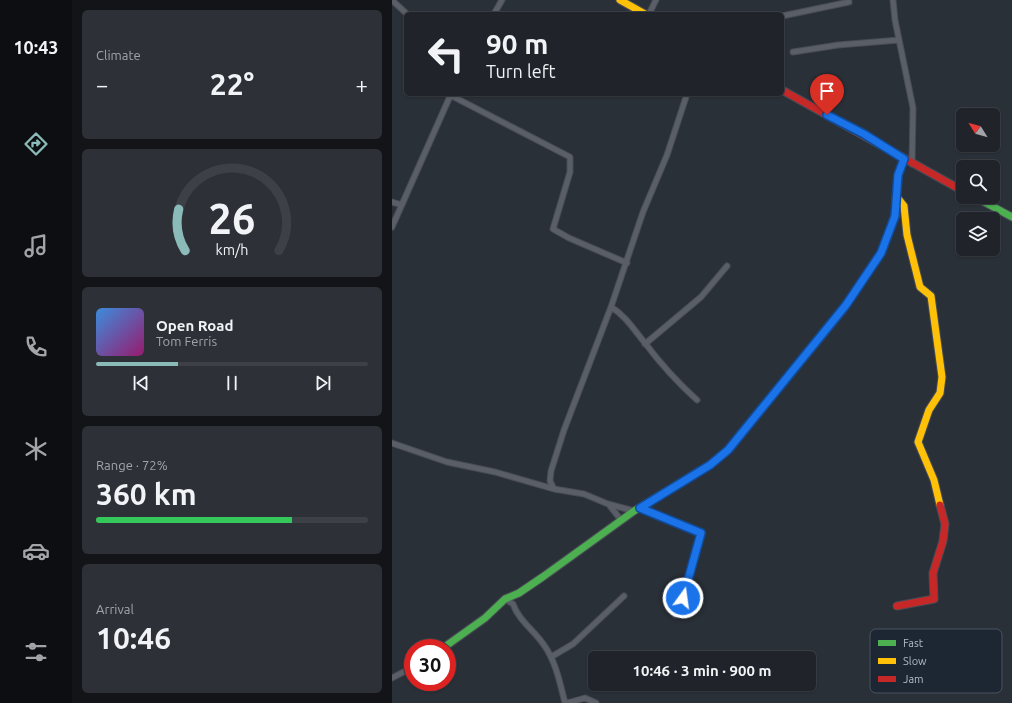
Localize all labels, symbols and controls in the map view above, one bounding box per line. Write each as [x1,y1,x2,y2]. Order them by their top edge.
icon: left [420,28,472,80]
text: 90 m [486,28,548,59]
text: 10:43 [13,37,59,57]
text: Climate [96,48,141,62]
text: Turn left [486,61,556,81]
text: 22° [210,67,254,101]
text: − [96,72,108,97]
text: + [356,72,368,97]
pin [810,74,844,115]
icon: arrive [816,80,838,102]
north arrow [956,108,1000,152]
map controls [956,108,1000,256]
icon: directions [22,130,50,158]
button: search [956,160,1000,204]
text: 26 [209,195,255,242]
button: layers [956,212,1000,256]
icon: music [22,232,50,260]
text: km/h [216,241,248,257]
text: Open Road [156,317,233,334]
icon: phone [22,333,50,361]
text: Tom Ferris [156,334,217,348]
icon: previous [130,372,152,394]
icon: pause [221,372,243,394]
icon: next [312,372,334,394]
icon: climate [22,435,50,463]
text: Range · 72% [96,458,168,472]
text: 360 km [96,477,197,511]
icon: car [22,537,50,565]
position arrow [662,577,704,619]
text: Arrival [96,602,134,616]
text: 10:46 [96,621,171,655]
legend [870,629,1002,693]
text: Fast [903,637,924,649]
icon: filters [22,638,50,666]
speed limit sign: 30 [404,639,456,691]
text: Slow [903,655,927,667]
text: 10:46 · 3 min · 900 m [633,662,771,679]
text: Jam [903,673,924,685]

